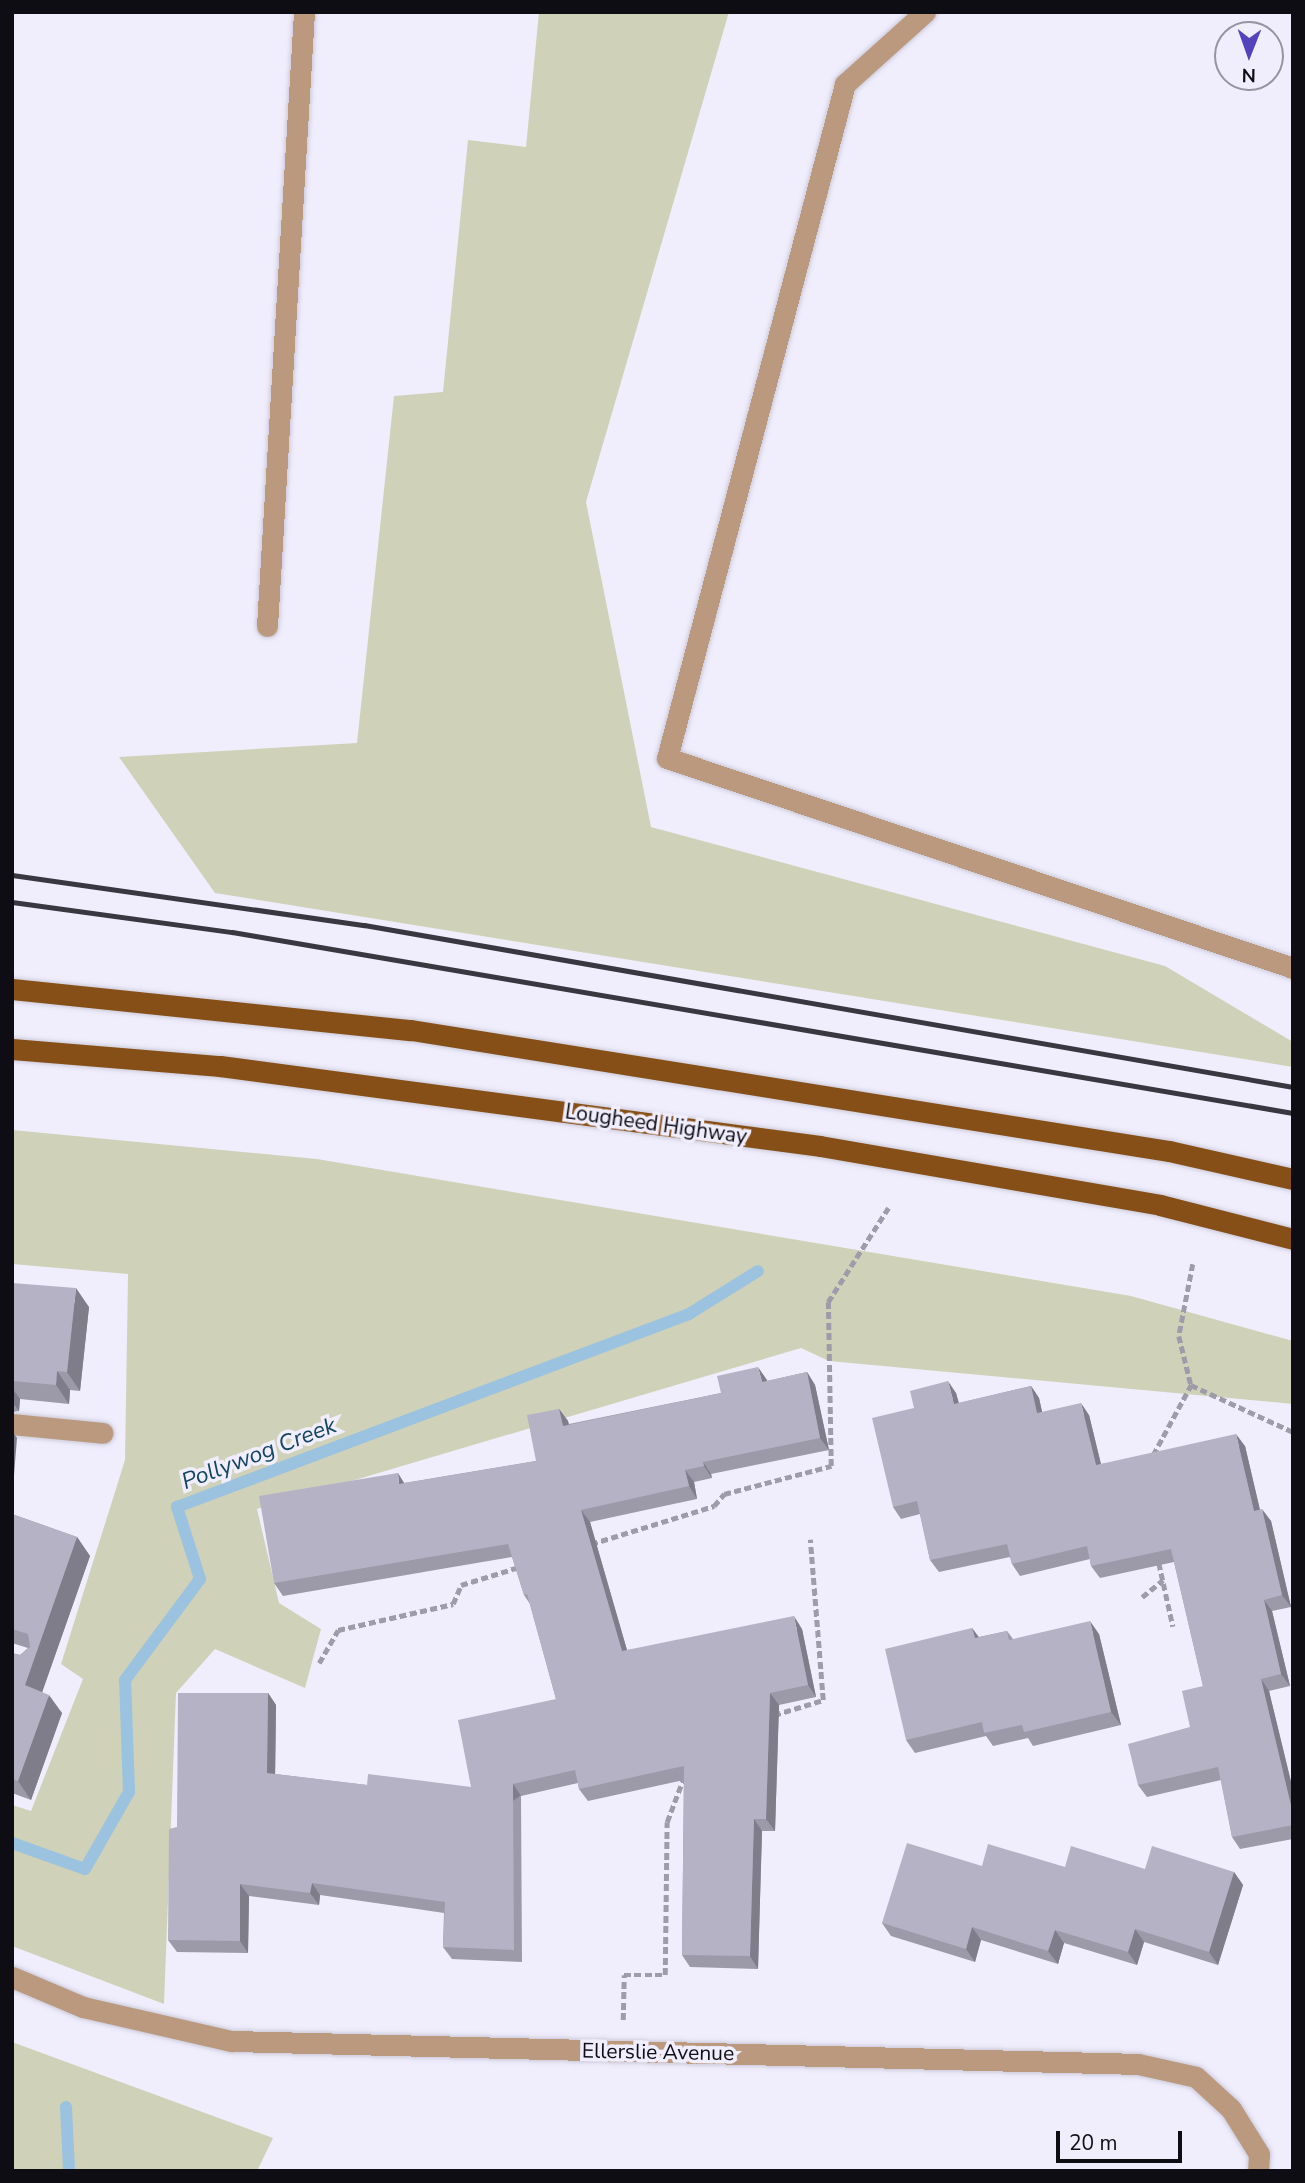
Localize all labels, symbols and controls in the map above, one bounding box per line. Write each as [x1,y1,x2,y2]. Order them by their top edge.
north arrow [1214,21,1284,91]
text: N [1241,62,1256,88]
street label: Lougheed Highway [564,1099,748,1149]
water label: Pollywog Creek [178,1412,340,1496]
street label: Ellerslie Avenue [582,2038,734,2066]
scale bar [1060,2116,1186,2160]
text: 20 m [1069,2129,1118,2157]

